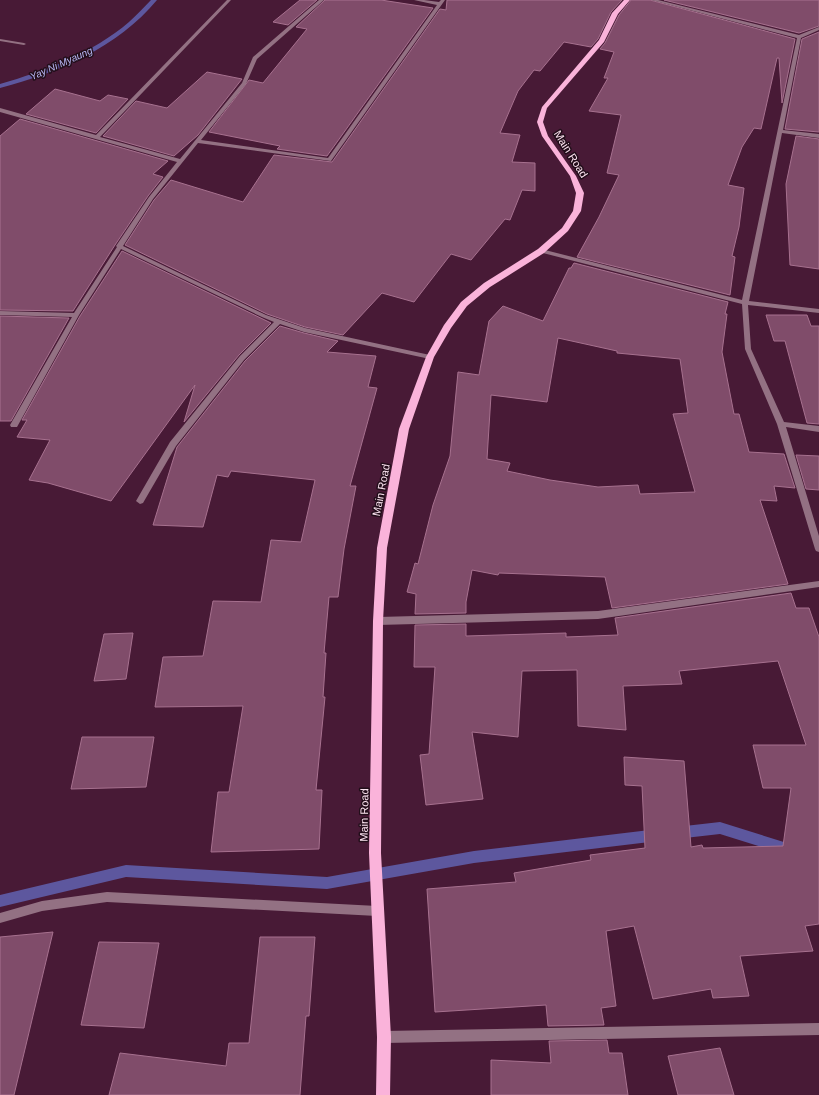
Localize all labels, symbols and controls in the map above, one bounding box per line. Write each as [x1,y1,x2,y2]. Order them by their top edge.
water label: Yay Ni Myaung [28,45,94,82]
street label: Main Road [552,128,590,180]
street label: Main Road [370,463,392,517]
street label: Main Road [358,788,370,842]

